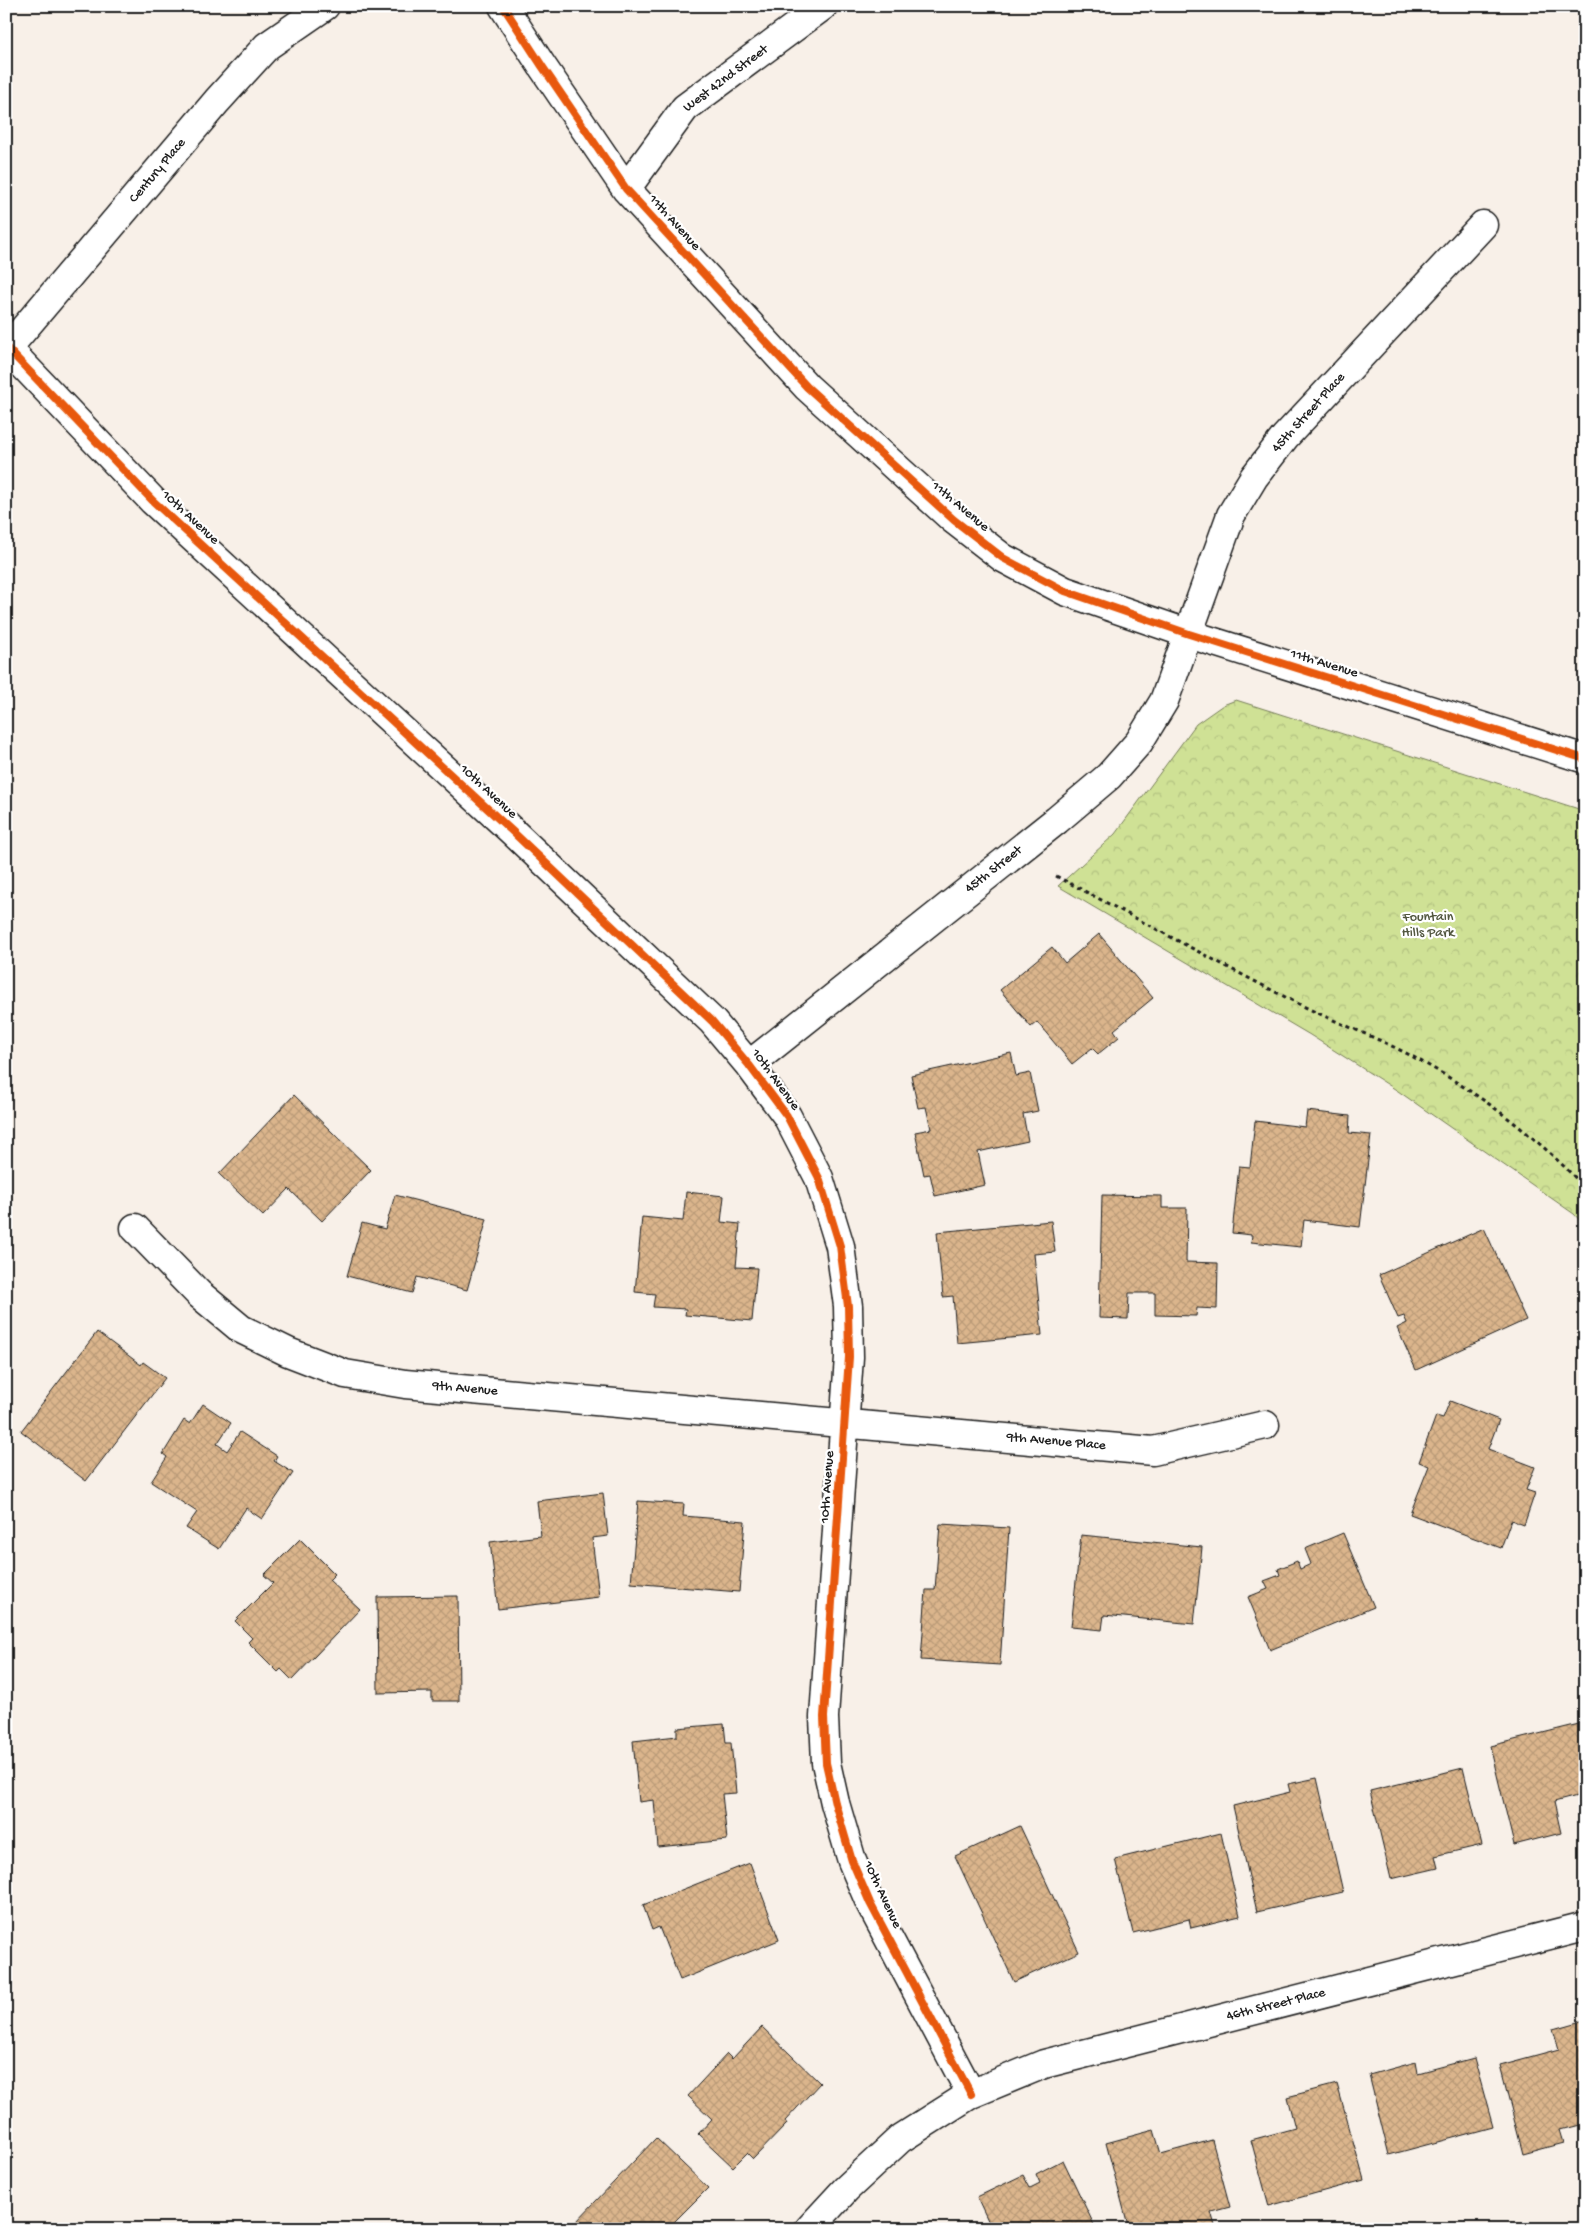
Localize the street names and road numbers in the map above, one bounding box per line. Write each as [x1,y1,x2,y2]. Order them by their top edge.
street label: West 42nd Street [680,41,773,117]
street label: Century Place [126,135,191,207]
street label: 11th Avenue [644,191,704,255]
street label: 45th Street Place [1269,369,1350,456]
street label: 11th Avenue [927,477,993,536]
street label: 10th Avenue [157,486,223,549]
street label: 11th Avenue [1287,645,1361,683]
street label: 10th Avenue [455,760,521,823]
street label: 45th Street [962,842,1027,898]
street label: 10th Avenue [746,1045,804,1115]
street label: 9th Avenue [431,1378,499,1400]
street label: 9th Avenue Place [1005,1429,1107,1455]
street label: 10th Avenue [817,1450,839,1525]
street label: 10th Avenue [859,1858,905,1932]
street label: 46th Street Place [1225,1984,1328,2026]

